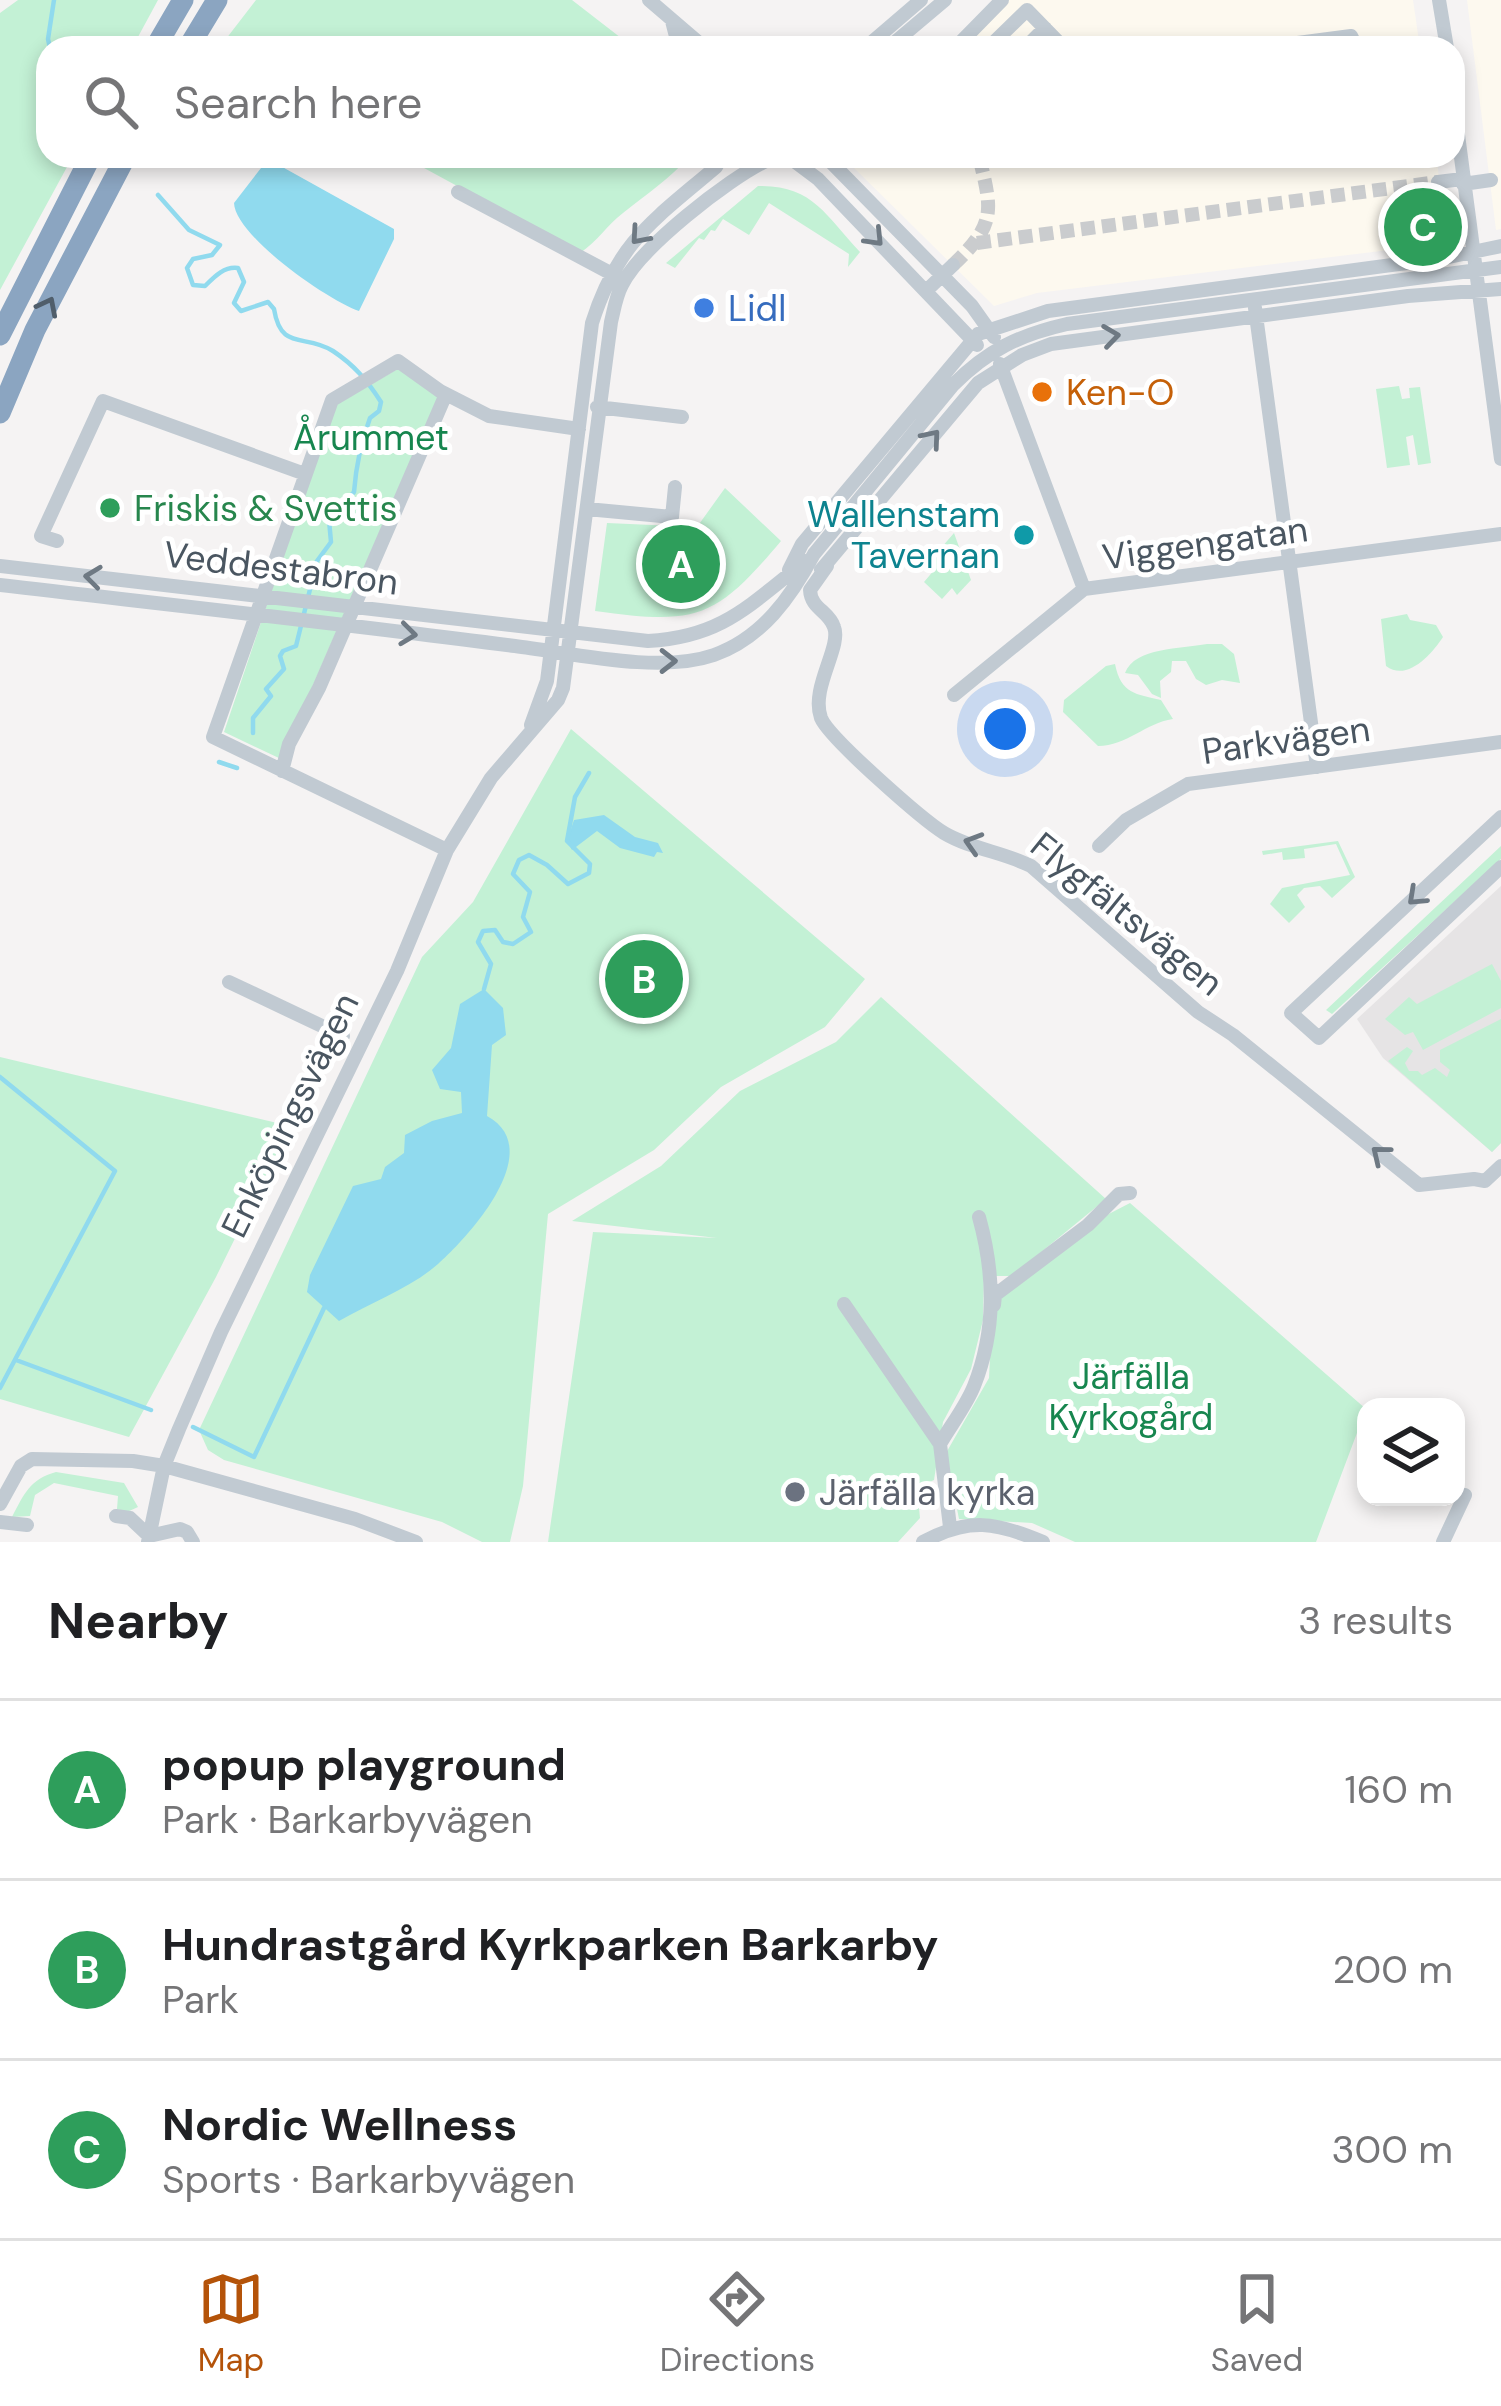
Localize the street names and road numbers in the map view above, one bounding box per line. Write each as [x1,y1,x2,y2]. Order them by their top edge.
street label: Viggengatan [1099,505,1311,581]
street label: Veddestabron [161,530,401,606]
street label: Parkvägen [1199,705,1373,775]
street label: Flygfältsvägen [1021,822,1233,1006]
street label: Enköpingsvägen [210,985,370,1245]

